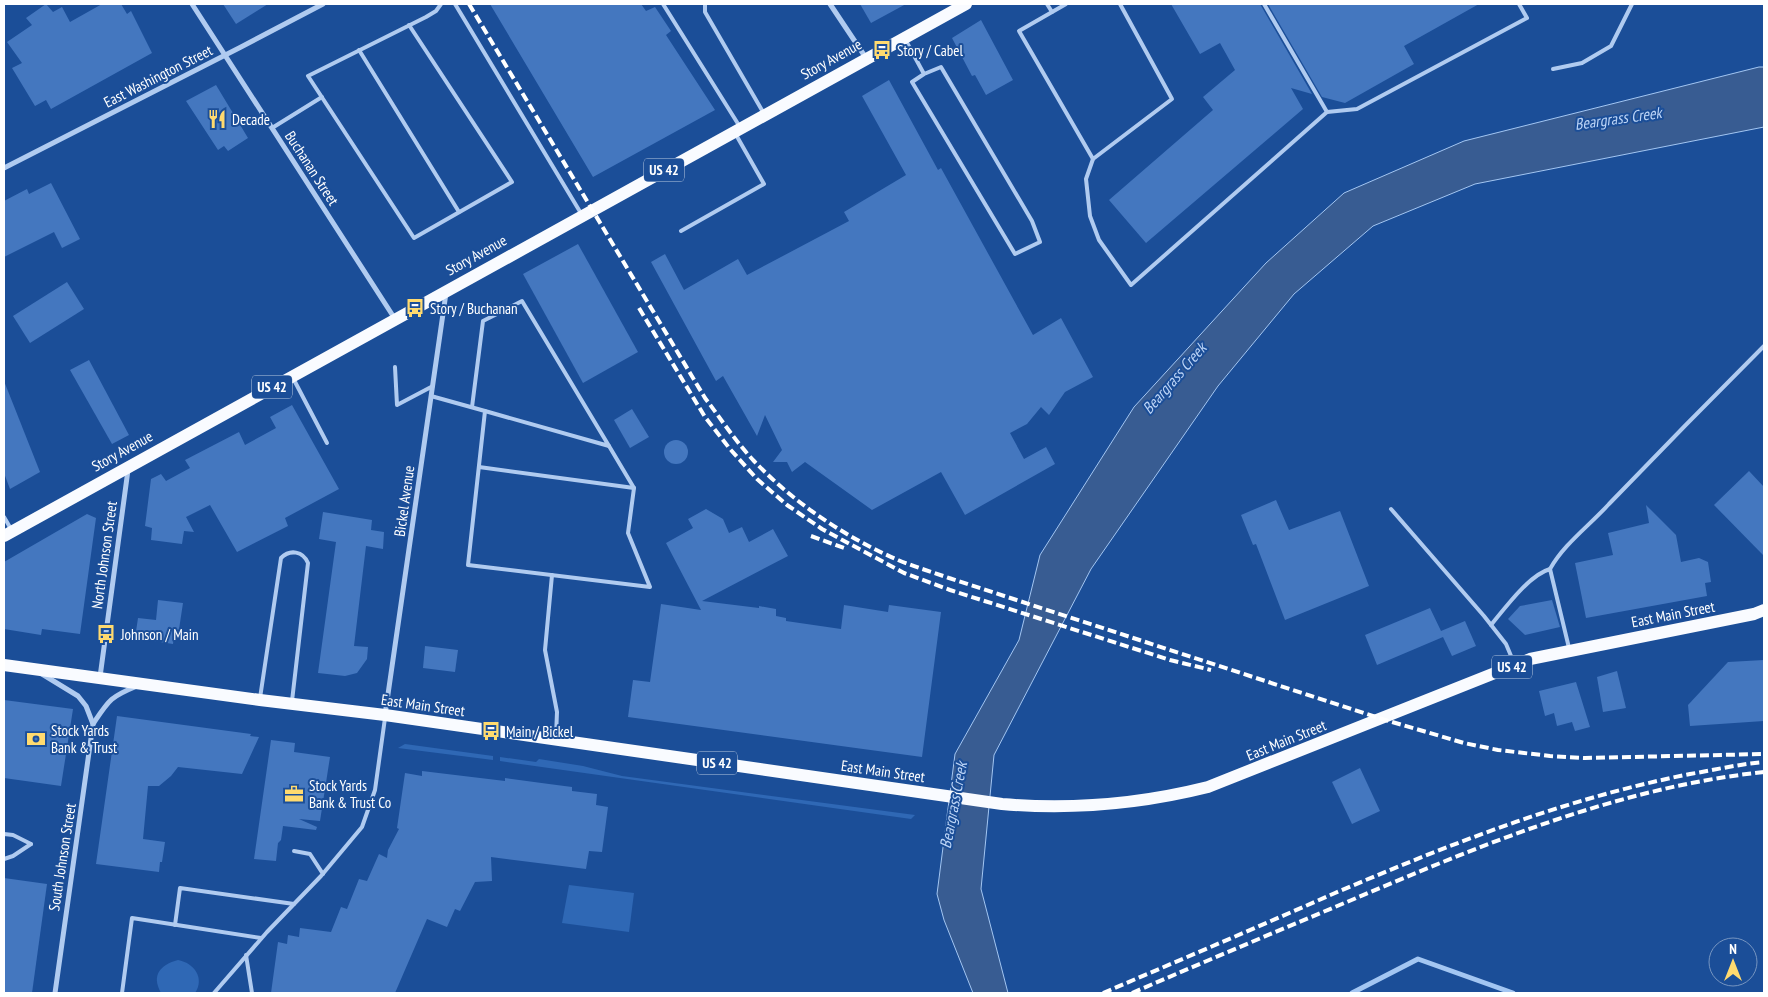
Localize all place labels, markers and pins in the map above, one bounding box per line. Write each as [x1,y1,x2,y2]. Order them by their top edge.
bus stop icon: Story / Cabel [871,39,893,61]
place label: Story / Cabel [897,41,963,60]
restaurant icon: Decade [206,108,228,130]
place label: Decade [232,110,270,129]
bus stop icon: Story / Buchanan [404,297,426,319]
place label: Story / Buchanan [430,299,518,318]
bus stop icon: Johnson / Main [95,623,117,645]
place label: Johnson / Main [120,625,199,644]
bus stop icon: Main / Bickel [480,720,502,742]
place label: Stock Yards Bank & Trust [51,721,117,757]
place label: Main / Bickel [506,722,574,741]
bank icon: Stock Yards Bank & Trust [25,728,47,750]
place label: Stock Yards Bank & Trust Co [309,776,391,812]
office icon: Stock Yards Bank & Trust Co [283,783,305,805]

